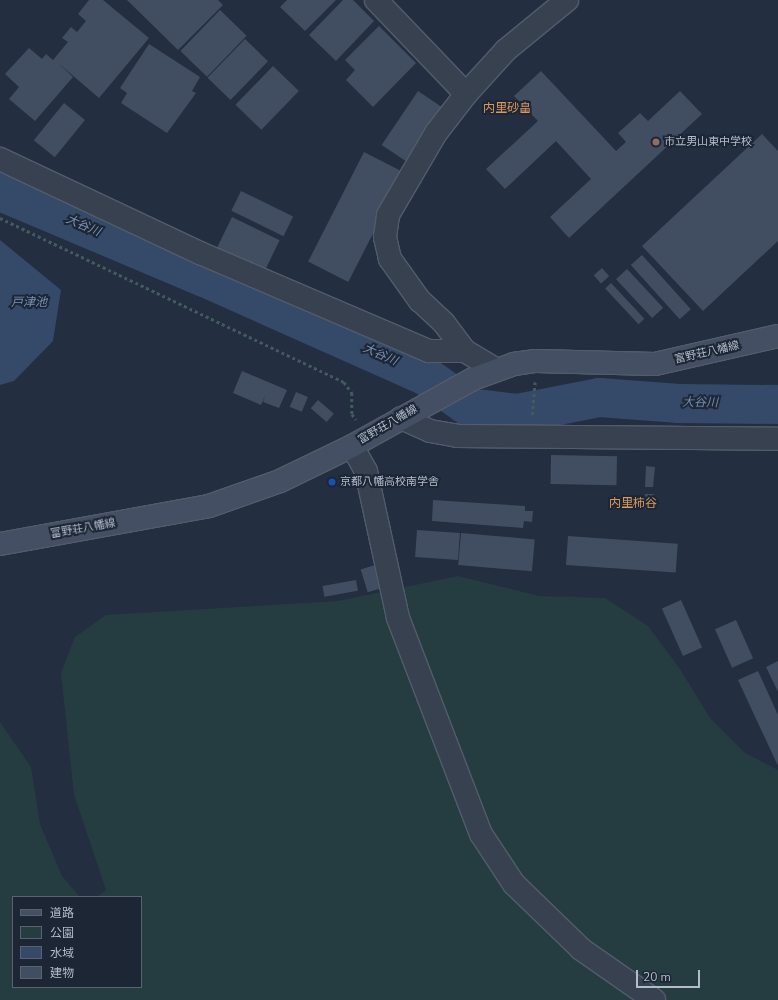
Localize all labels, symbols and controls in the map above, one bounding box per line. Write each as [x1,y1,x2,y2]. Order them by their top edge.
district label: 内里砂畠 [483,102,531,116]
place label: 市立男山東中学校 [664,135,752,149]
marker: 市立男山東中学校 [651,137,661,147]
water label: 大谷川 [64,212,102,240]
water label: 戸津池 [11,296,47,310]
street label: 富野荘八幡線 [673,339,741,367]
water label: 大谷川 [361,341,399,369]
water label: 大谷川 [682,395,718,411]
street label: 富野荘八幡線 [356,403,420,447]
place label: 京都八幡高校南学舎 [340,475,439,489]
marker: 京都八幡高校南学舎 [327,477,337,487]
district label: 内里柿谷 [609,497,657,511]
street label: 富野荘八幡線 [49,517,117,541]
legend [12,896,142,988]
text: 道路 [50,905,74,921]
text: 公園 [50,925,74,941]
text: 水域 [50,945,74,961]
scale bar [638,962,702,988]
text: 建物 [50,965,74,981]
text: 20 m [643,969,671,985]

